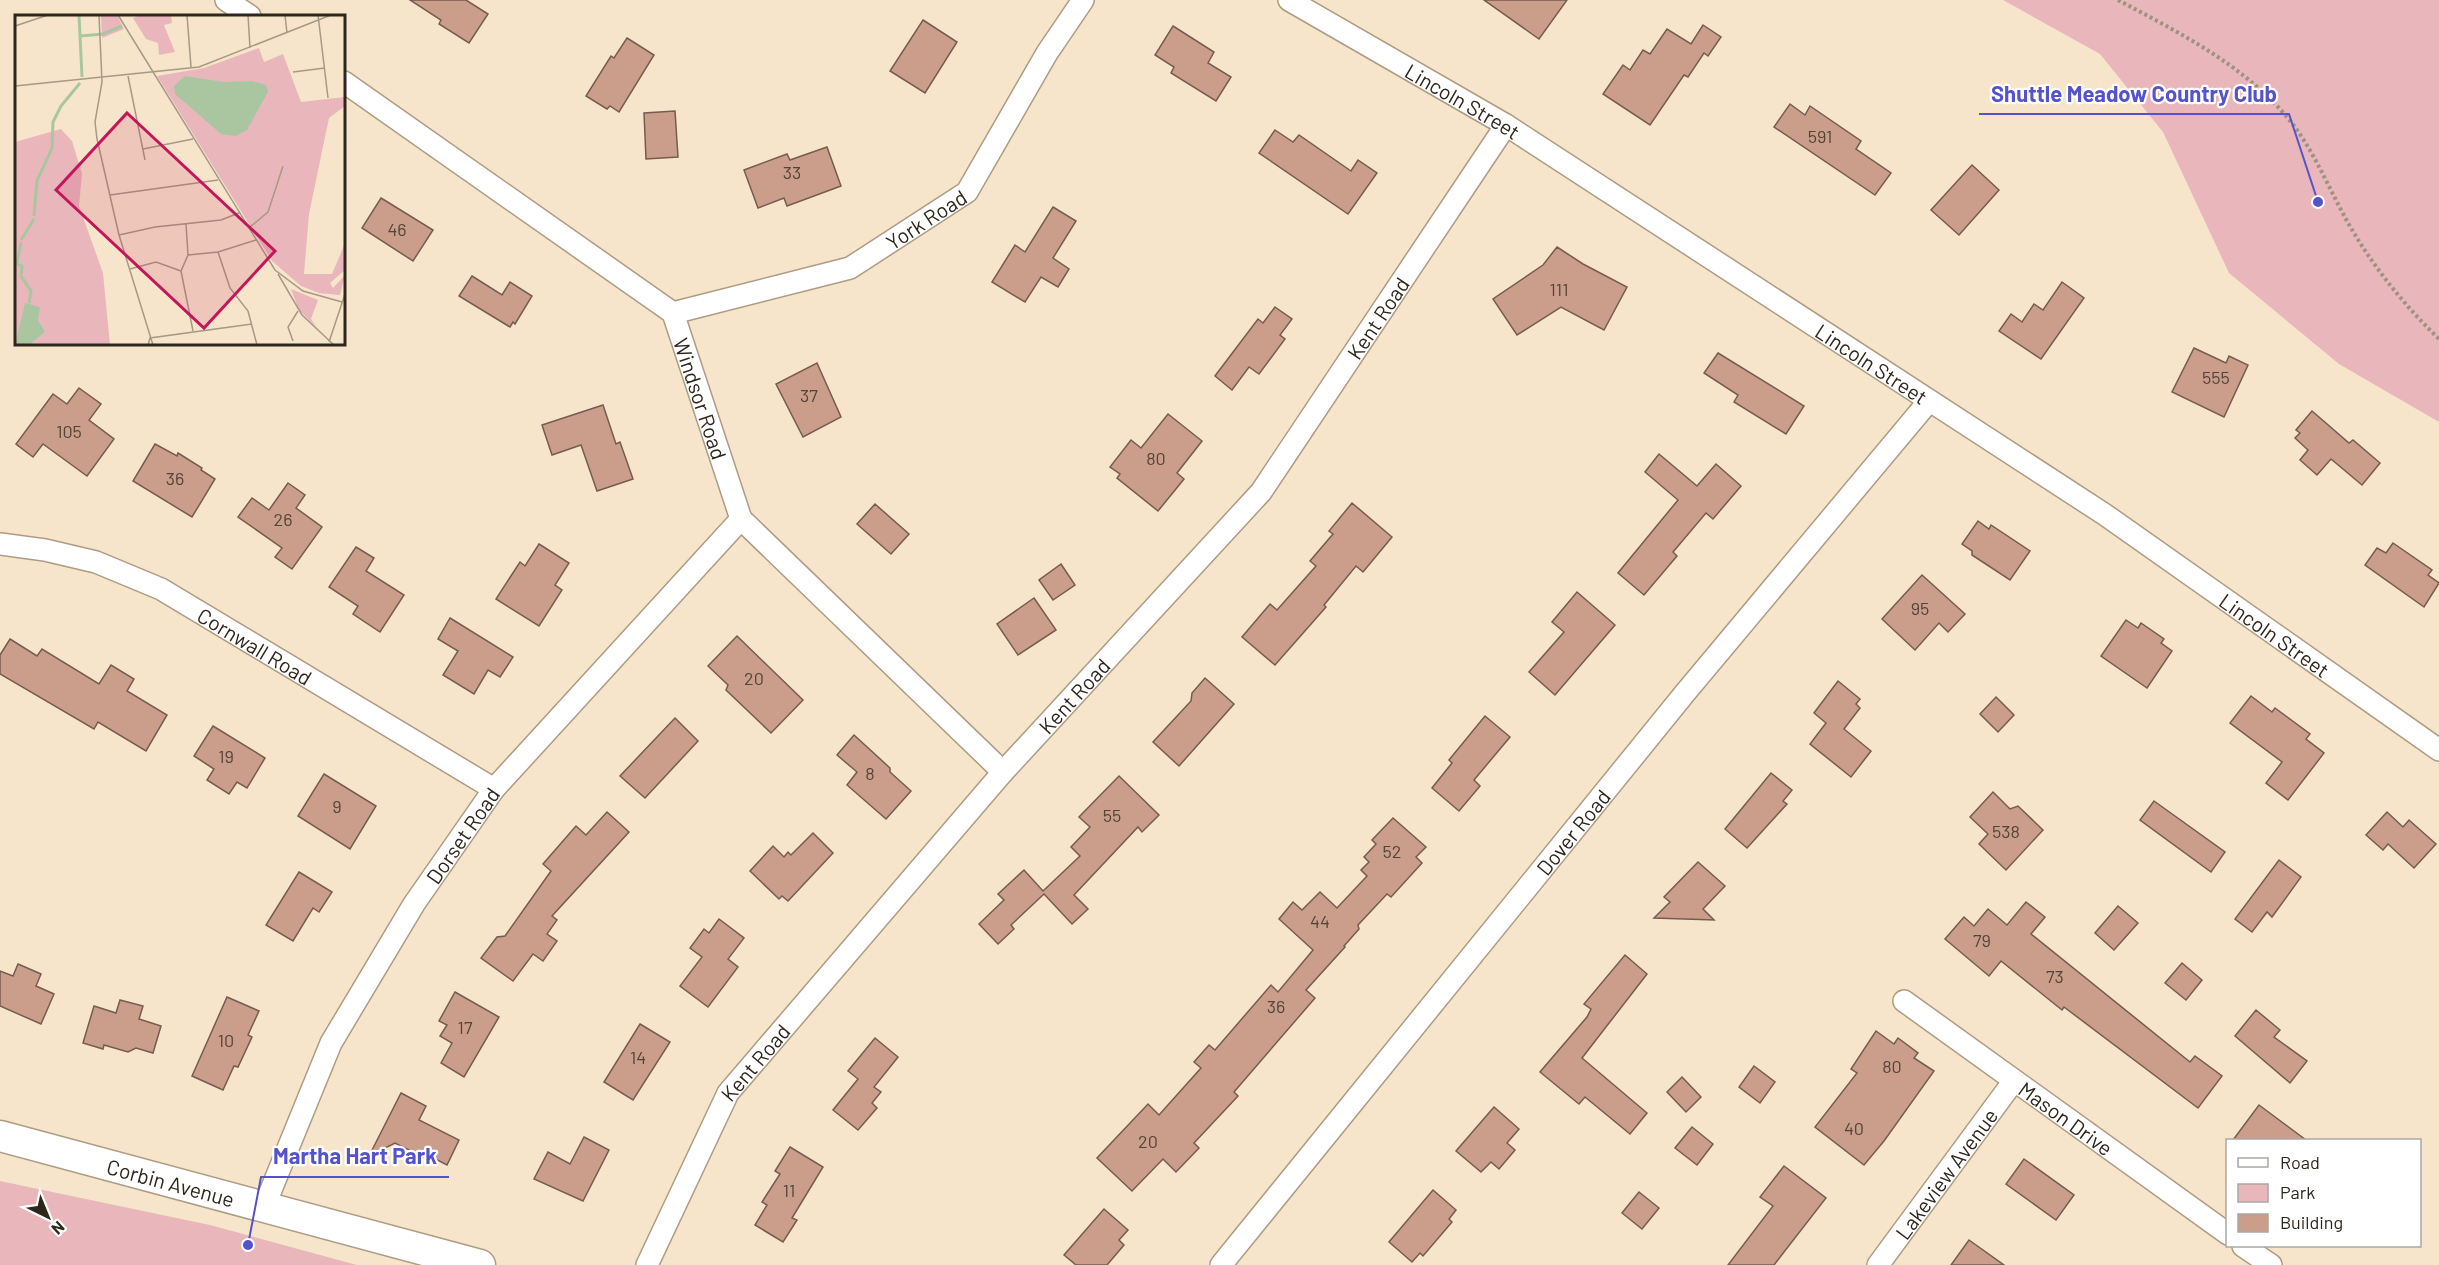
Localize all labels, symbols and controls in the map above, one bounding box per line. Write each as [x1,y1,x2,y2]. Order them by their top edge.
inset map [15,15,345,345]
street label: Lincoln Street [1401,57,1525,144]
callout: Shuttle Meadow Country Club [1979,74,2289,114]
text: Shuttle Meadow Country Club [1991,80,2277,106]
house number: 591 [1808,125,1832,147]
house number: 33 [783,161,801,183]
street label: York Road [881,184,971,254]
house number: 46 [387,218,407,240]
street label: Kent Road [1341,272,1414,364]
house number: 111 [1549,278,1569,300]
street label: Lincoln Street [1811,318,1933,409]
street label: Windsor Road [670,335,733,462]
house number: 555 [2202,366,2230,388]
house number: 37 [800,384,818,406]
house number: 105 [56,420,82,442]
house number: 80 [1146,447,1166,469]
house number: 36 [166,467,184,489]
house number: 26 [274,508,292,530]
street label: Lincoln Street [2215,587,2335,682]
house number: 95 [1911,597,1929,619]
street label: Cornwall Road [193,602,317,689]
street label: Kent Road [1033,653,1114,738]
house number: 20 [744,667,764,689]
house number: 19 [218,745,234,767]
house number: 8 [865,762,875,784]
street label: Dorset Road [420,782,504,888]
street label: Dover Road [1530,784,1615,880]
house number: 9 [332,795,342,817]
house number: 55 [1103,804,1121,826]
house number: 538 [1992,820,2020,842]
house number: 52 [1383,840,1401,862]
house number: 44 [1310,910,1330,932]
house number: 79 [1973,929,1991,951]
house number: 73 [2046,965,2064,987]
house number: 36 [1267,995,1285,1017]
house number: 17 [458,1016,473,1038]
street label: Kent Road [715,1018,794,1106]
house number: 10 [218,1029,234,1051]
house number: 14 [630,1046,646,1068]
house number: 80 [1882,1055,1902,1077]
street label: Mason Drive [2015,1076,2118,1160]
street label: Lakeview Avenue [1889,1103,2002,1244]
house number: 40 [1844,1117,1864,1139]
house number: 20 [1138,1130,1158,1152]
callout: Martha Hart Park [261,1137,449,1177]
legend [2226,1139,2421,1247]
text: Martha Hart Park [273,1142,437,1168]
text: Road [2280,1151,2320,1173]
street label: Corbin Avenue [104,1153,237,1211]
house number: 11 [783,1179,795,1201]
text: Park [2280,1181,2315,1203]
north arrow [18,1187,78,1247]
text: Building [2280,1211,2343,1233]
text: N [48,1218,69,1239]

